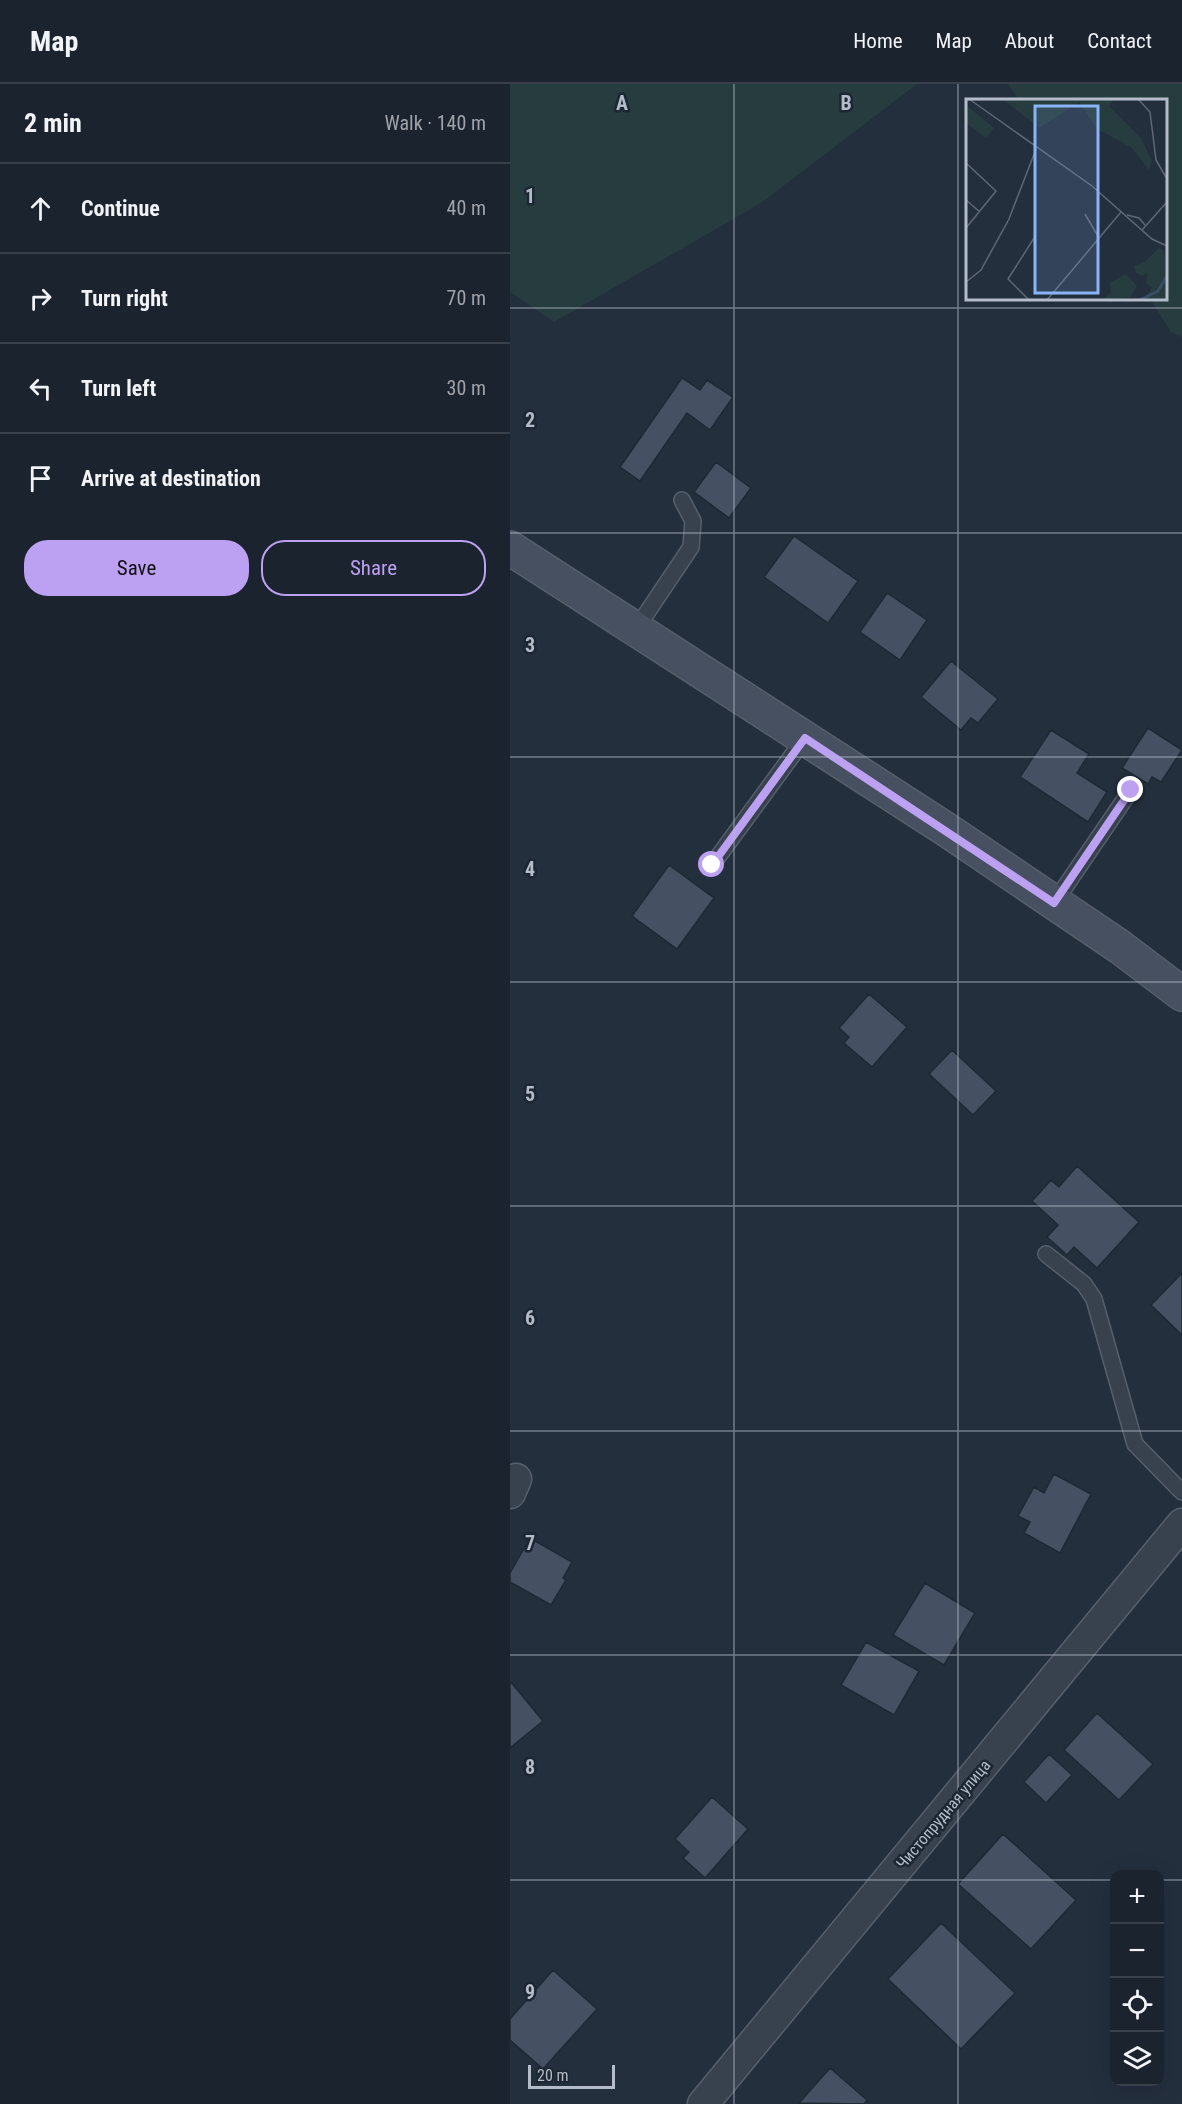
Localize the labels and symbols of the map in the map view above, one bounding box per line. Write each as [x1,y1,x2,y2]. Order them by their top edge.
text: A [616,91,628,115]
text: B [840,91,852,115]
inset map [966,99,1167,300]
text: 1 [525,184,535,208]
text: 2 [525,408,535,432]
text: 3 [525,633,535,657]
route end [1117,776,1143,802]
route start [698,851,724,877]
text: 4 [525,857,535,881]
text: 5 [525,1082,535,1106]
text: 6 [525,1306,535,1330]
text: 7 [525,1531,535,1555]
text: 8 [525,1755,535,1779]
street label: Чистопрудная улица [892,1756,994,1873]
text: 9 [525,1980,535,2004]
scale bar [528,2062,615,2090]

